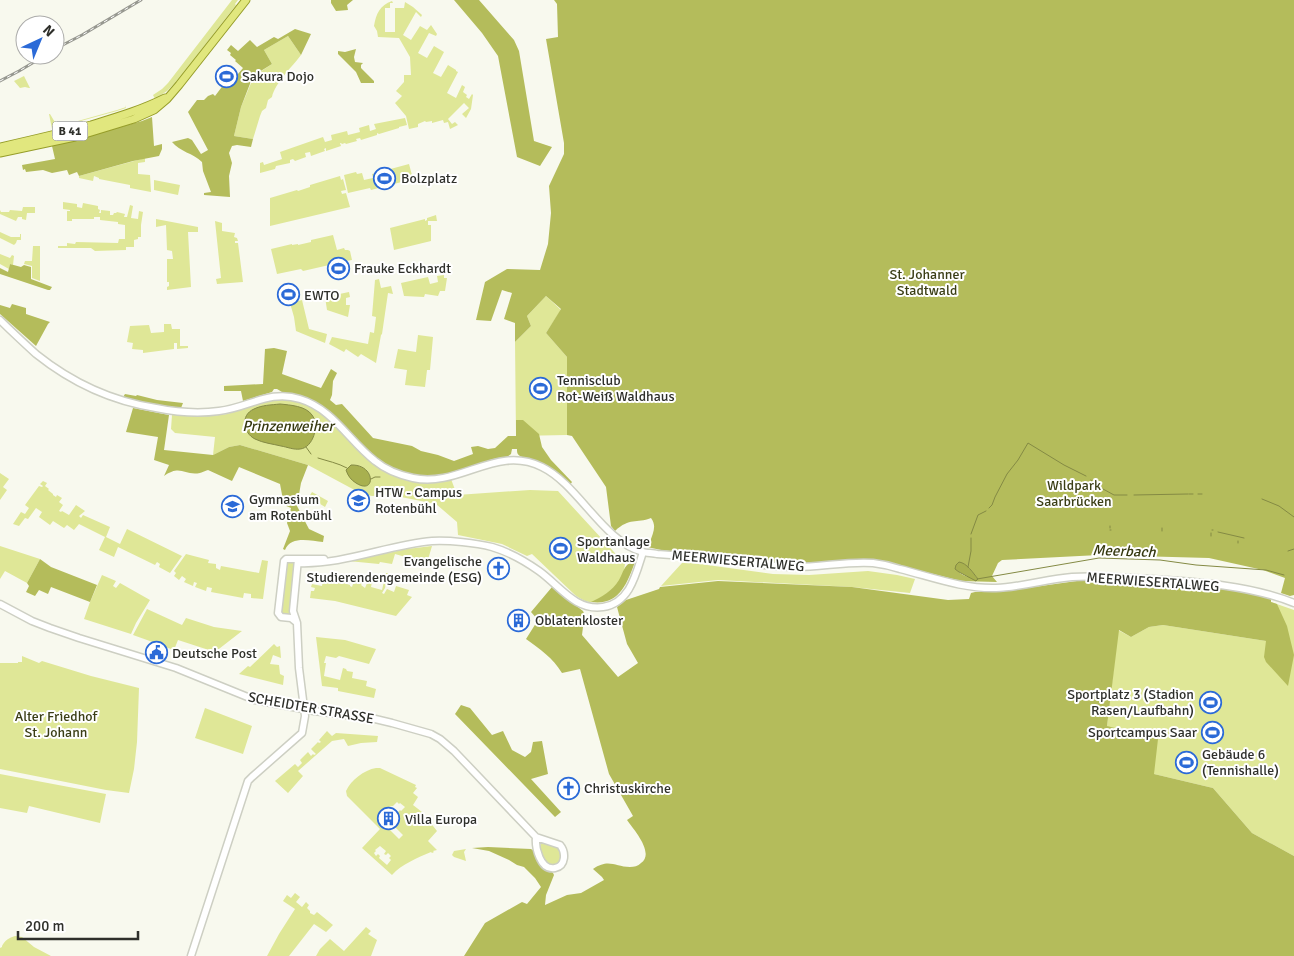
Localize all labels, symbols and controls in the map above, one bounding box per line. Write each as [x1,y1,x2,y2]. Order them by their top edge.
north arrow [15,15,65,65]
text: N [39,22,58,41]
sports icon: Sakura Dojo [214,64,238,88]
place label: Sakura Dojo [242,68,314,85]
road number: B 41 [52,122,88,140]
sports icon: Bolzplatz [373,166,397,190]
place label: Bolzplatz [401,170,457,187]
sports icon: Frauke Eckhardt [326,256,350,280]
place label: Frauke Eckhardt [354,260,451,277]
park label: St. Johanner Stadtwald [889,266,965,299]
sports icon: EWTO [276,283,300,307]
place label: EWTO [304,287,340,304]
place label: Tennisclub Rot-Weiß Waldhaus [557,372,675,405]
sports icon: Tennisclub Rot-Weiß Waldhaus [529,376,553,400]
water label: Prinzenweiher [242,417,336,435]
park label: Wildpark Saarbrücken [1036,477,1112,510]
place label: HTW - Campus Rotenbühl [375,484,462,517]
school or university icon: HTW - Campus Rotenbühl [347,488,371,512]
place label: Gymnasium am Rotenbühl [249,491,332,524]
school or university icon: Gymnasium am Rotenbühl [221,495,245,519]
place label: Sportanlage Waldhaus [577,533,650,566]
sports icon: Sportanlage Waldhaus [549,537,573,561]
water label: Meerbach [1092,541,1157,561]
street label: MEERWIESERTALWEG [671,547,805,575]
place label: Evangelische Studierendengemeinde (ESG) [306,553,482,586]
church icon: Evangelische Studierendengemeinde (ESG) [486,557,510,581]
street label: MEERWIESERTALWEG [1086,569,1220,595]
building icon: Oblatenkloster [507,608,531,632]
place label: Oblatenkloster [535,612,624,629]
public building icon: Deutsche Post [144,641,168,665]
place label: Deutsche Post [172,645,257,662]
place label: Sportplatz 3 (Stadion Rasen/Laufbahn) [1067,686,1194,719]
street label: SCHEIDTER STRASSE [247,689,375,727]
sports icon: Sportplatz 3 (Stadion Rasen/Laufbahn) [1198,690,1222,714]
park label: Alter Friedhof St. Johann [15,708,99,741]
sports icon: Sportcampus Saar [1201,720,1225,744]
place label: Sportcampus Saar [1088,724,1198,741]
place label: Gebäude 6 (Tennishalle) [1202,746,1279,779]
sports icon: Gebäude 6 (Tennishalle) [1174,750,1198,774]
church icon: Christuskirche [556,776,580,800]
place label: Christuskirche [584,780,671,797]
building icon: Villa Europa [377,807,401,831]
place label: Villa Europa [405,811,477,828]
scale bar [18,908,138,940]
text: 200 m [25,917,65,935]

